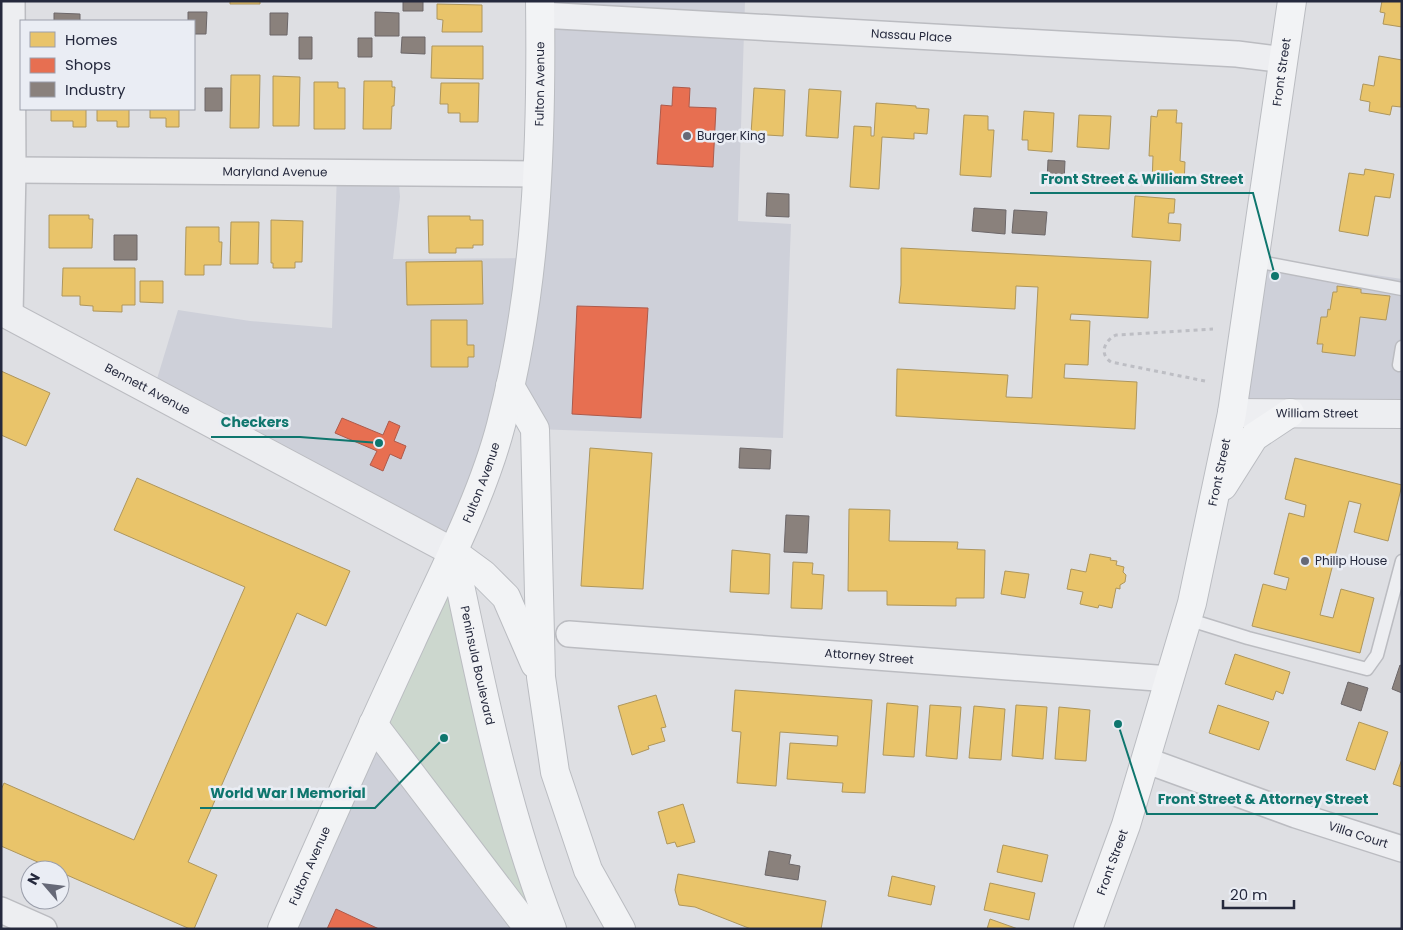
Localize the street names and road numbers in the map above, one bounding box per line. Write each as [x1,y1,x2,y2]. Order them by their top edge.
street label: Nassau Place [871,25,952,46]
street label: Front Street [1268,37,1295,107]
street label: Fulton Avenue [530,42,548,127]
street label: Maryland Avenue [222,163,328,180]
street label: Bennett Avenue [102,359,194,418]
street label: William Street [1276,404,1358,422]
street label: Front Street [1204,437,1234,507]
street label: Fulton Avenue [458,440,504,525]
street label: Peninsula Boulevard [457,604,499,727]
street label: Attorney Street [824,644,914,668]
street label: Villa Court [1326,817,1390,852]
street label: Fulton Avenue [284,823,334,908]
street label: Front Street [1092,827,1132,897]

